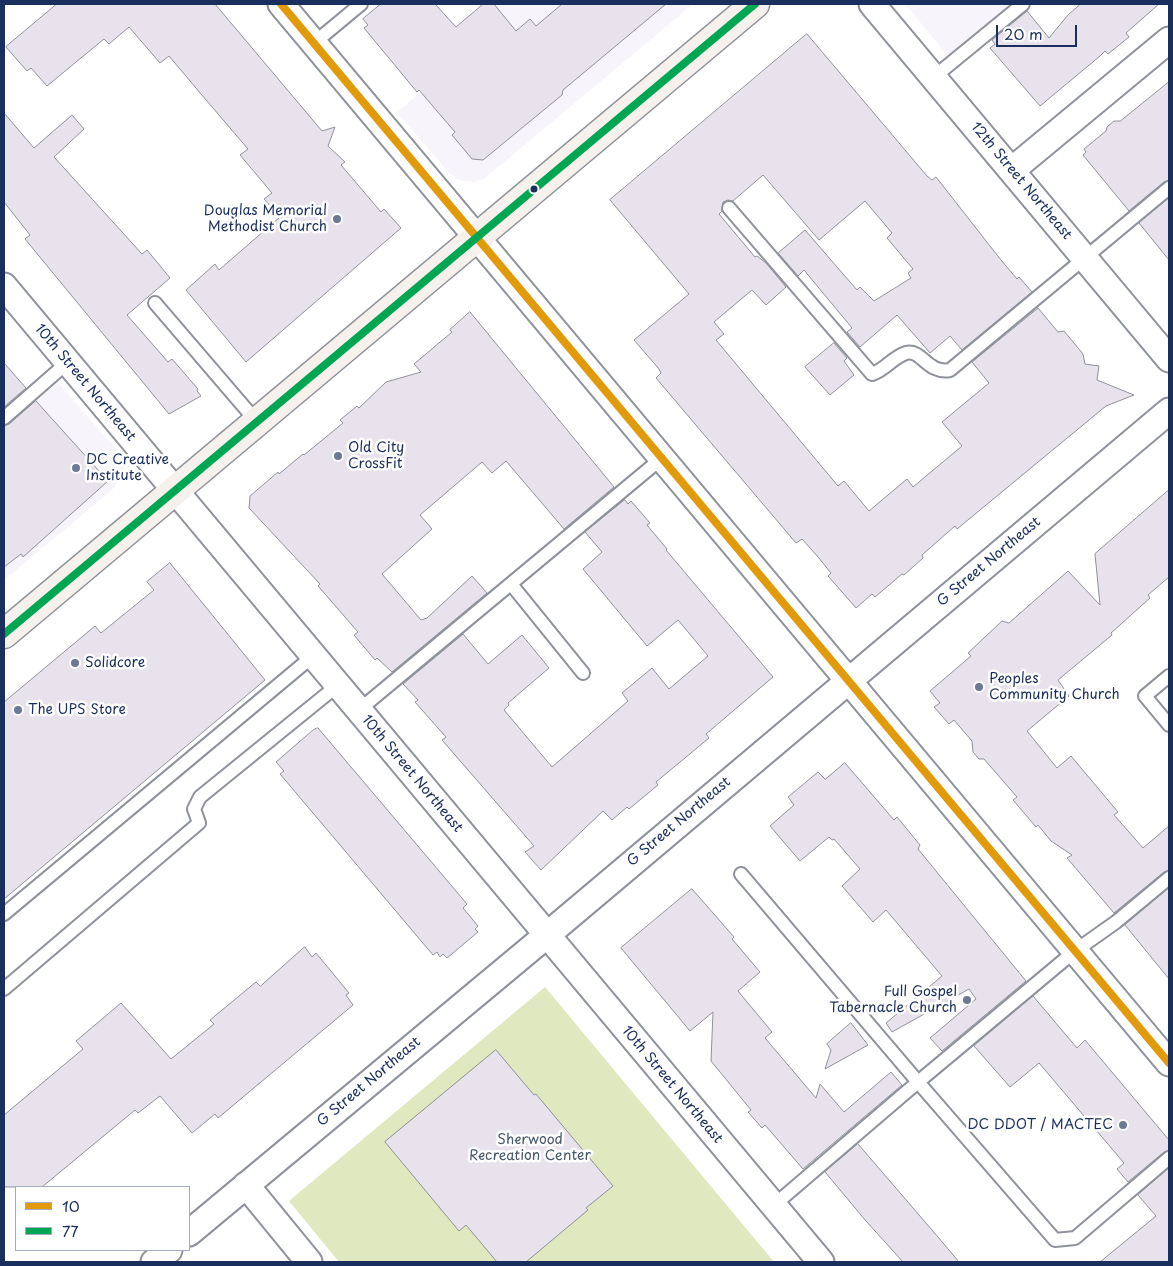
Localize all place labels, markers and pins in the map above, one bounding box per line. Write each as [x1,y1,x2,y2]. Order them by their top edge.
unlabelled marker [529,184,539,194]
place label: Douglas Memorial Methodist Church [204,203,327,236]
marker: Douglas Memorial Methodist Church [331,213,343,225]
place label: Old City CrossFit [348,440,404,472]
marker: Old City CrossFit [332,450,344,462]
place label: DC Creative Institute [86,452,169,484]
marker: DC Creative Institute [70,462,82,474]
place label: Solidcore [85,655,145,671]
marker: Solidcore [69,657,81,669]
place label: Peoples Community Church [989,671,1120,704]
marker: Peoples Community Church [973,681,985,693]
place label: The UPS Store [28,702,126,718]
marker: The UPS Store [12,704,24,716]
place label: Full Gospel Tabernacle Church [829,984,957,1016]
marker: Full Gospel Tabernacle Church [961,994,973,1006]
place label: DC DDOT / MACTEC [968,1117,1113,1133]
marker: DC DDOT / MACTEC [1117,1119,1129,1131]

